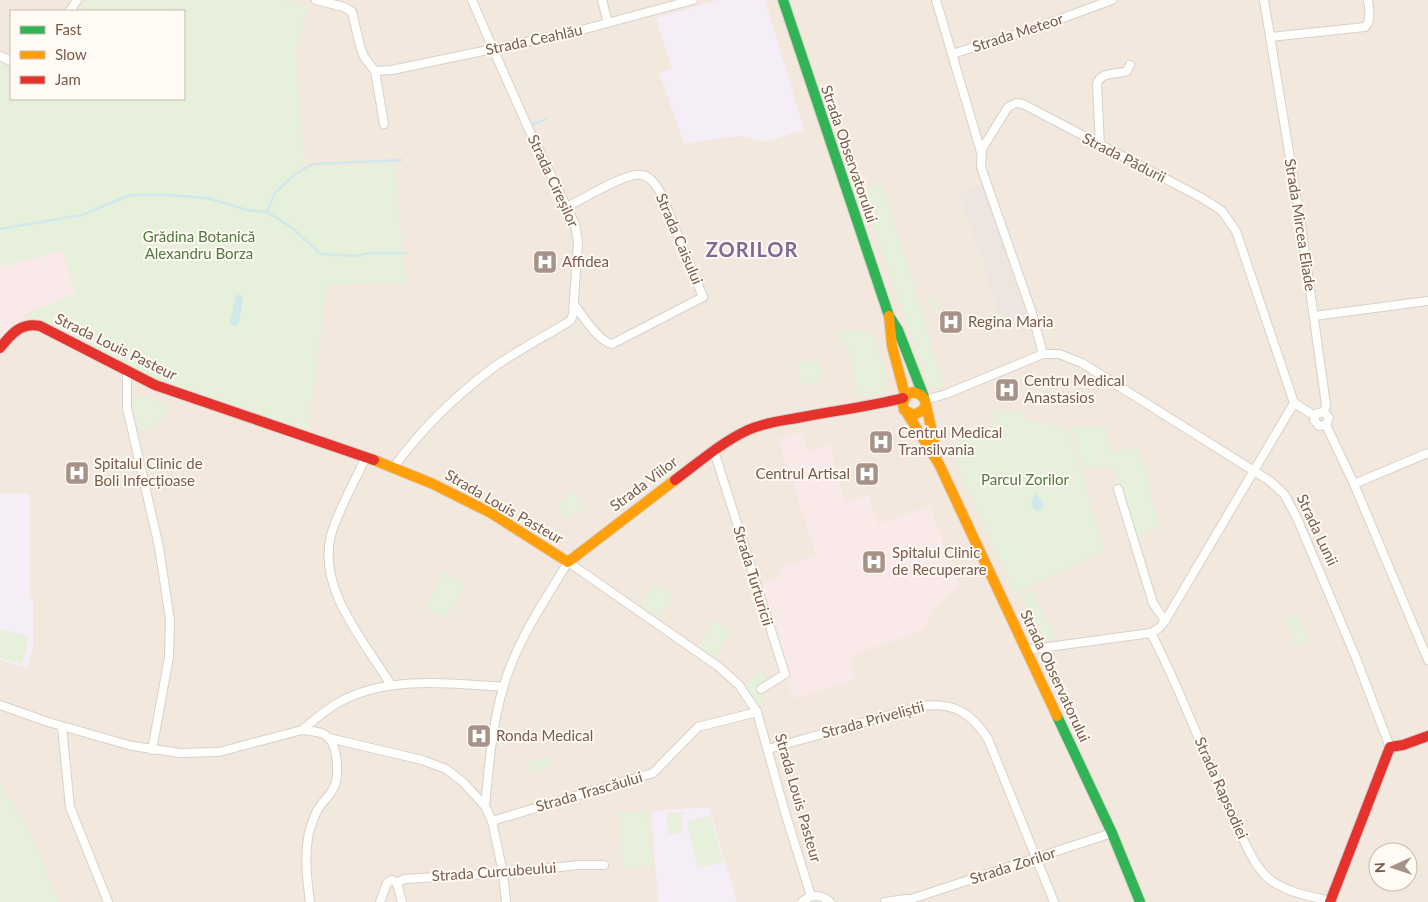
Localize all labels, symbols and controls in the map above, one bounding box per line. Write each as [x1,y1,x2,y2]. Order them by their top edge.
street label: Strada Meteor [970,9,1066,55]
legend [10,10,185,100]
text: Fast [55,20,82,38]
street label: Strada Ceahlău [484,20,584,58]
text: Slow [55,45,87,63]
text: Jam [55,70,81,88]
street label: Strada Observatorului [818,83,882,225]
street label: Strada Pădurii [1080,128,1169,186]
street label: Strada Cireșilor [525,131,583,230]
street label: Strada Mircea Eliade [1282,157,1320,292]
street label: Strada Caisului [653,190,707,287]
park label: Grădina Botanică Alexandru Borza [143,227,255,262]
district label: ZORILOR [706,237,798,261]
hospital icon: Affidea [532,249,558,275]
place label: Affidea [562,252,609,270]
street label: Strada Louis Pasteur [53,309,181,384]
hospital icon: Regina Maria [938,309,964,335]
place label: Regina Maria [968,312,1054,330]
place label: Centru Medical Anastasios [1024,371,1125,406]
hospital icon: Centru Medical Anastasios [994,377,1020,403]
place label: Centrul Medical Transilvania [898,423,1002,458]
hospital icon: Centrul Medical Transilvania [868,429,894,455]
street label: Strada Viilor [606,452,681,514]
place label: Spitalul Clinic de Boli Infecțioase [94,454,203,489]
hospital icon: Spitalul Clinic de Boli Infecțioase [64,460,90,486]
hospital icon: Centrul Artisal [854,461,880,487]
place label: Centrul Artisal [756,464,850,482]
street label: Strada Louis Pasteur [442,465,567,548]
park label: Parcul Zorilor [981,470,1070,488]
street label: Strada Lunii [1294,491,1342,568]
street label: Strada Turturicii [730,524,778,628]
place label: Spitalul Clinic de Recuperare [892,543,987,578]
hospital icon: Spitalul Clinic de Recuperare [861,549,887,575]
street label: Strada Observatorului [1017,607,1094,745]
street label: Strada Priveliștii [819,697,926,741]
hospital icon: Ronda Medical [466,723,492,749]
place label: Ronda Medical [496,726,593,744]
street label: Strada Louis Pasteur [772,731,826,865]
street label: Strada Rapsodiei [1191,734,1252,841]
street label: Strada Trascăului [533,767,644,815]
north arrow [1368,842,1418,892]
street label: Strada Zorilor [967,843,1058,887]
street label: Strada Curcubeului [431,858,557,884]
text: N [1371,862,1388,874]

